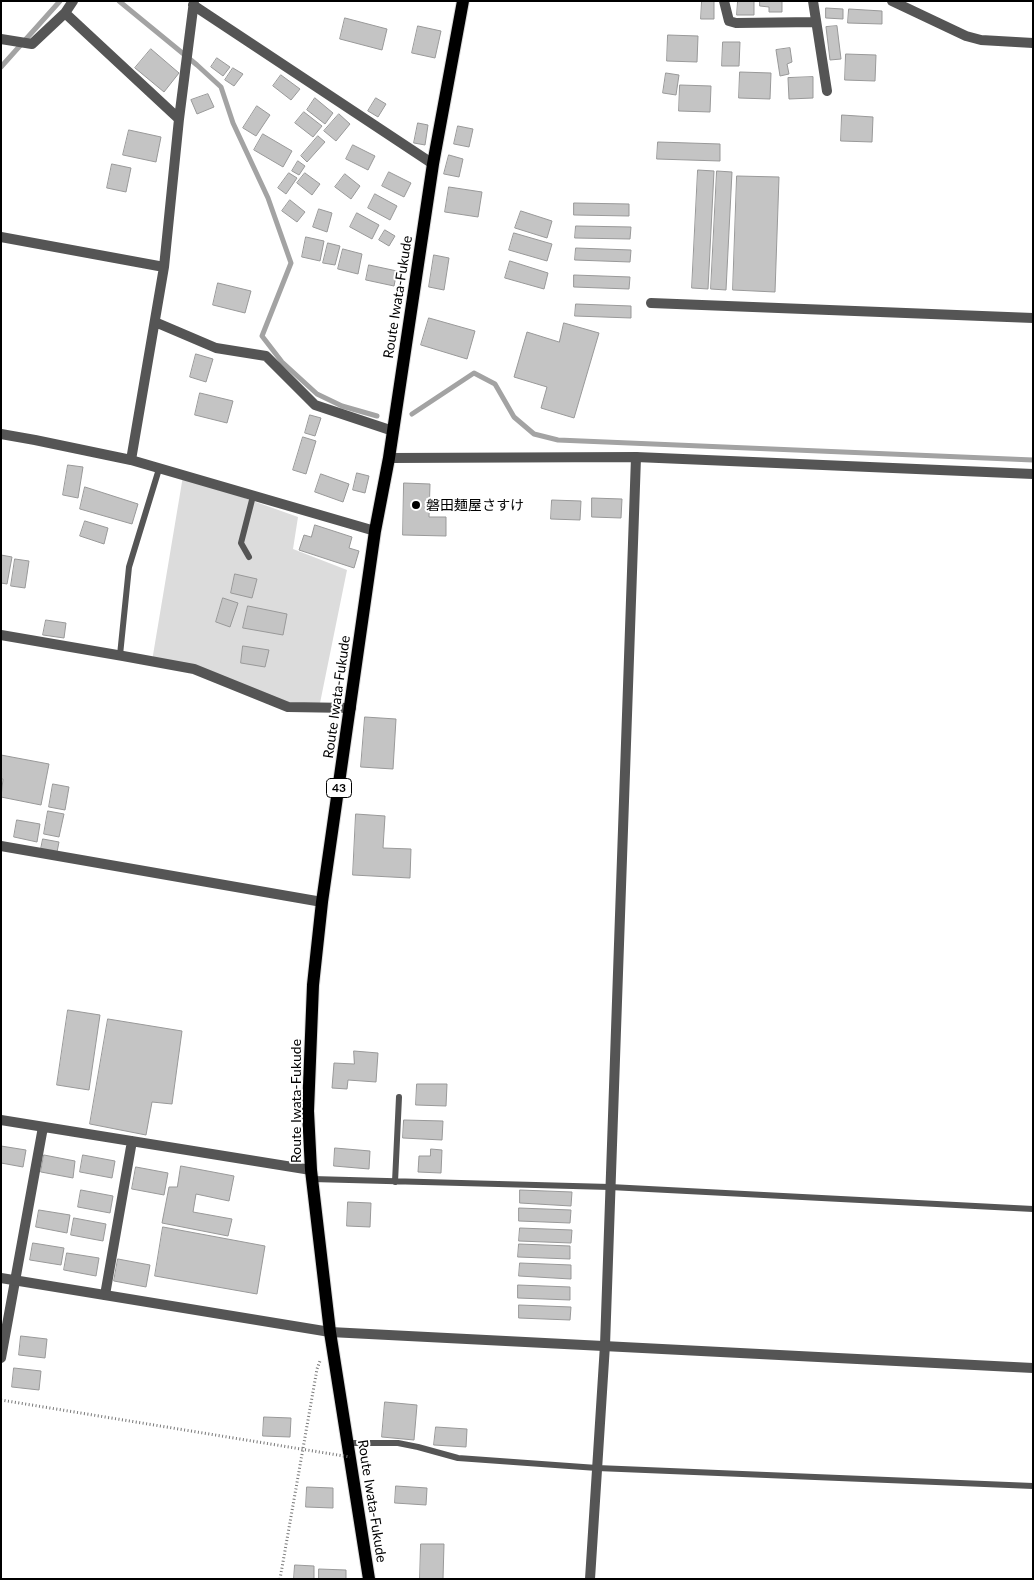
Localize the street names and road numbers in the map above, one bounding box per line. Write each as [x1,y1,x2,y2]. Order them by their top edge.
street label: Route Iwata-Fukude [380,234,416,360]
street label: Route Iwata-Fukude [320,634,354,760]
road number: 43 [326,778,352,798]
street label: Route Iwata-Fukude [288,1039,304,1163]
street label: Route Iwata-Fukude [354,1438,390,1564]

